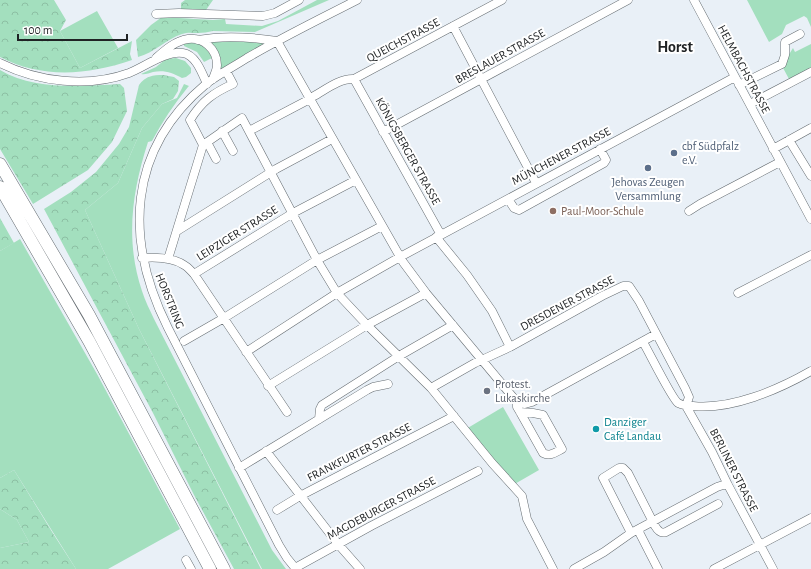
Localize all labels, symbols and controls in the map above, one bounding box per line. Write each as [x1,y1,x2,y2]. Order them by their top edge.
scale bar [18,16,127,42]
street label: QUEICHSTRASSE [365,16,442,65]
street label: HELMBACHSTRASSE [716,23,772,115]
text: 100 m [24,24,52,36]
street label: BRESLAUER STRASSE [453,26,547,86]
district label: Horst [657,39,693,55]
street label: KÖNIGSBERGER STRASSE [374,95,443,207]
street label: MÜNCHENER STRASSE [509,124,613,187]
place label: cbf Südpfalz e.V. [682,140,739,166]
marker: cbf Südpfalz e.V. [669,148,679,158]
marker: Jehovas Zeugen Versammlung [643,163,653,173]
place label: Jehovas Zeugen Versammlung [611,176,685,202]
street label: LEIPZIGER STRASSE [194,203,280,263]
place label: Paul-Moor-Schule [561,205,644,217]
marker: Paul-Moor-Schule [548,206,558,216]
street label: HORSTRING [153,272,187,330]
street label: DRESDENER STRASSE [518,273,616,333]
place label: Protest. Lukaskirche [495,378,550,404]
marker: Protest. Lukaskirche [482,386,492,396]
place label: Danziger Café Landau [604,416,661,442]
street label: FRANKFURTER STRASSE [305,420,413,483]
marker: Danziger Café Landau [591,424,601,434]
street label: BERLINER STRASSE [708,426,760,514]
street label: MAGDEBURGER STRASSE [325,474,437,542]

